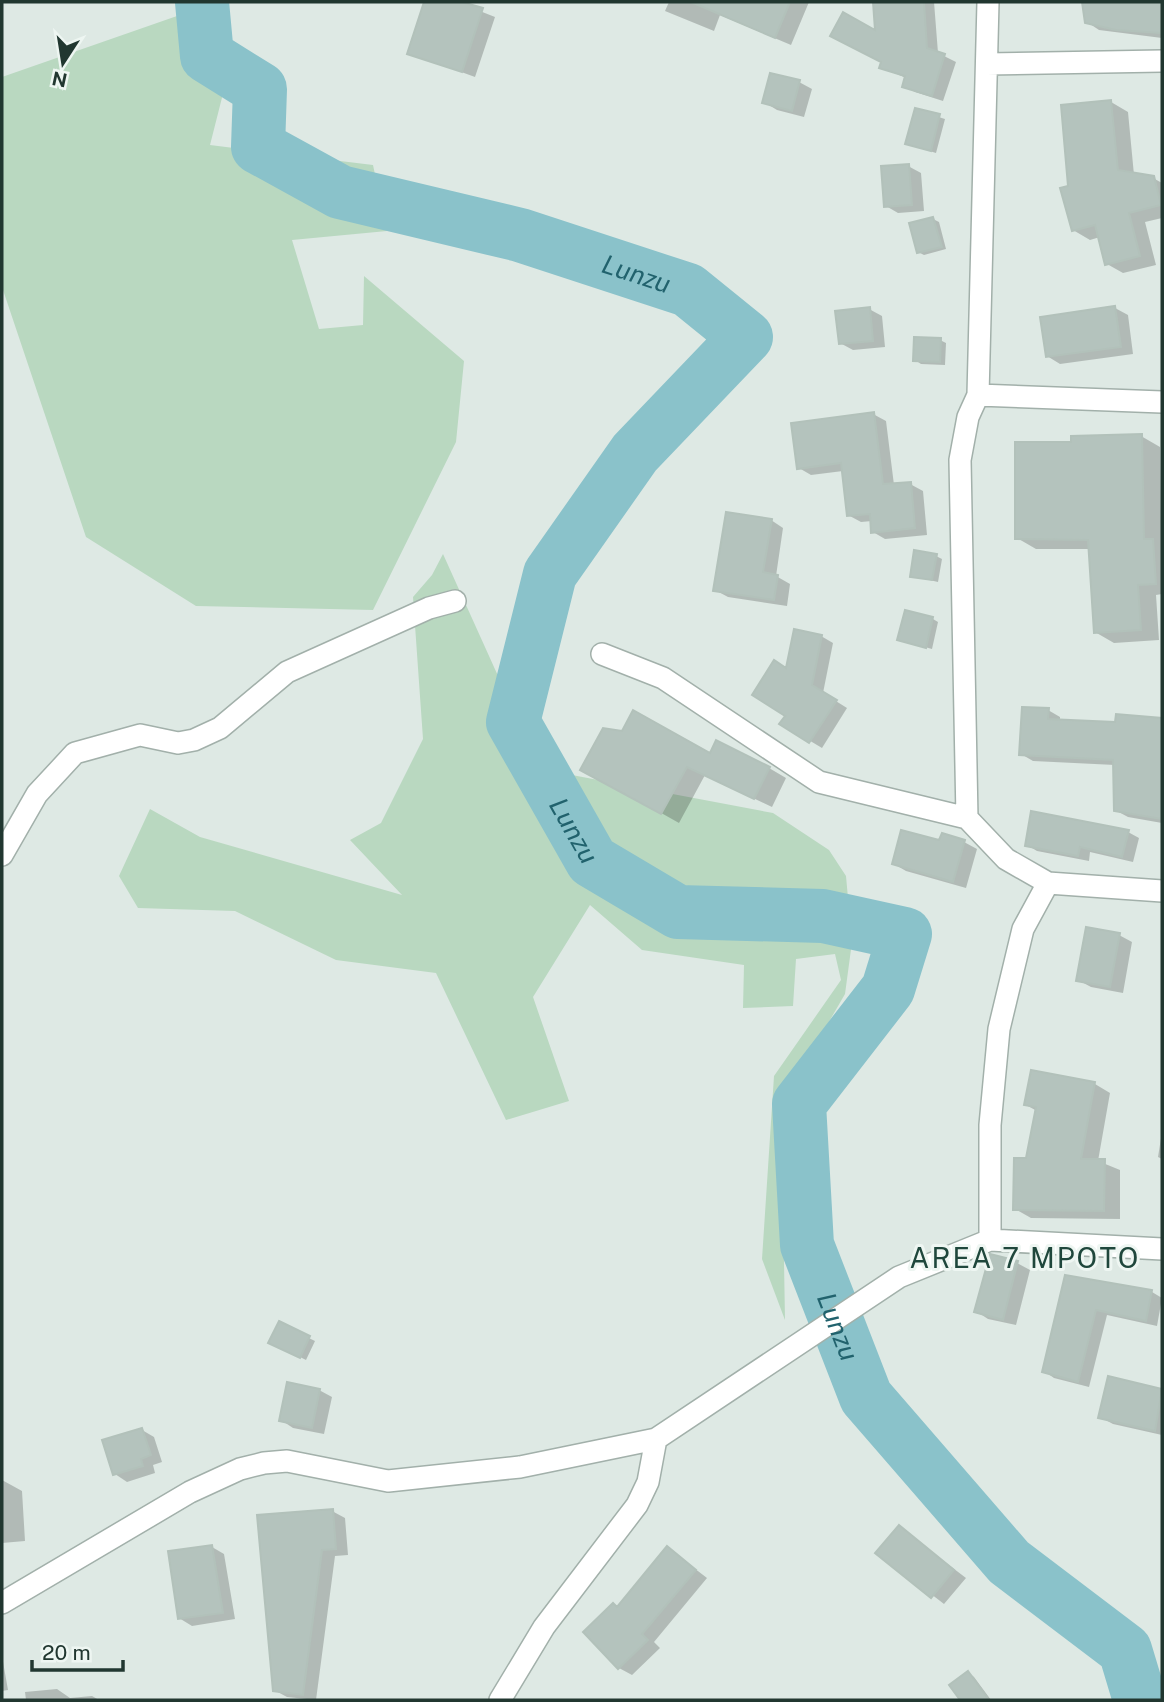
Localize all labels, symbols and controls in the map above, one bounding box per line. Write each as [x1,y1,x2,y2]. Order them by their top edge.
north arrow [28,28,98,98]
text: N [50,67,69,92]
water label: Lunzu [598,247,675,299]
water label: Lunzu [544,792,605,868]
district label: AREA 7 MPOTO [910,1241,1140,1274]
water label: Lunzu [811,1288,866,1365]
scale bar [32,1628,122,1672]
text: 20 m [42,1640,91,1665]

